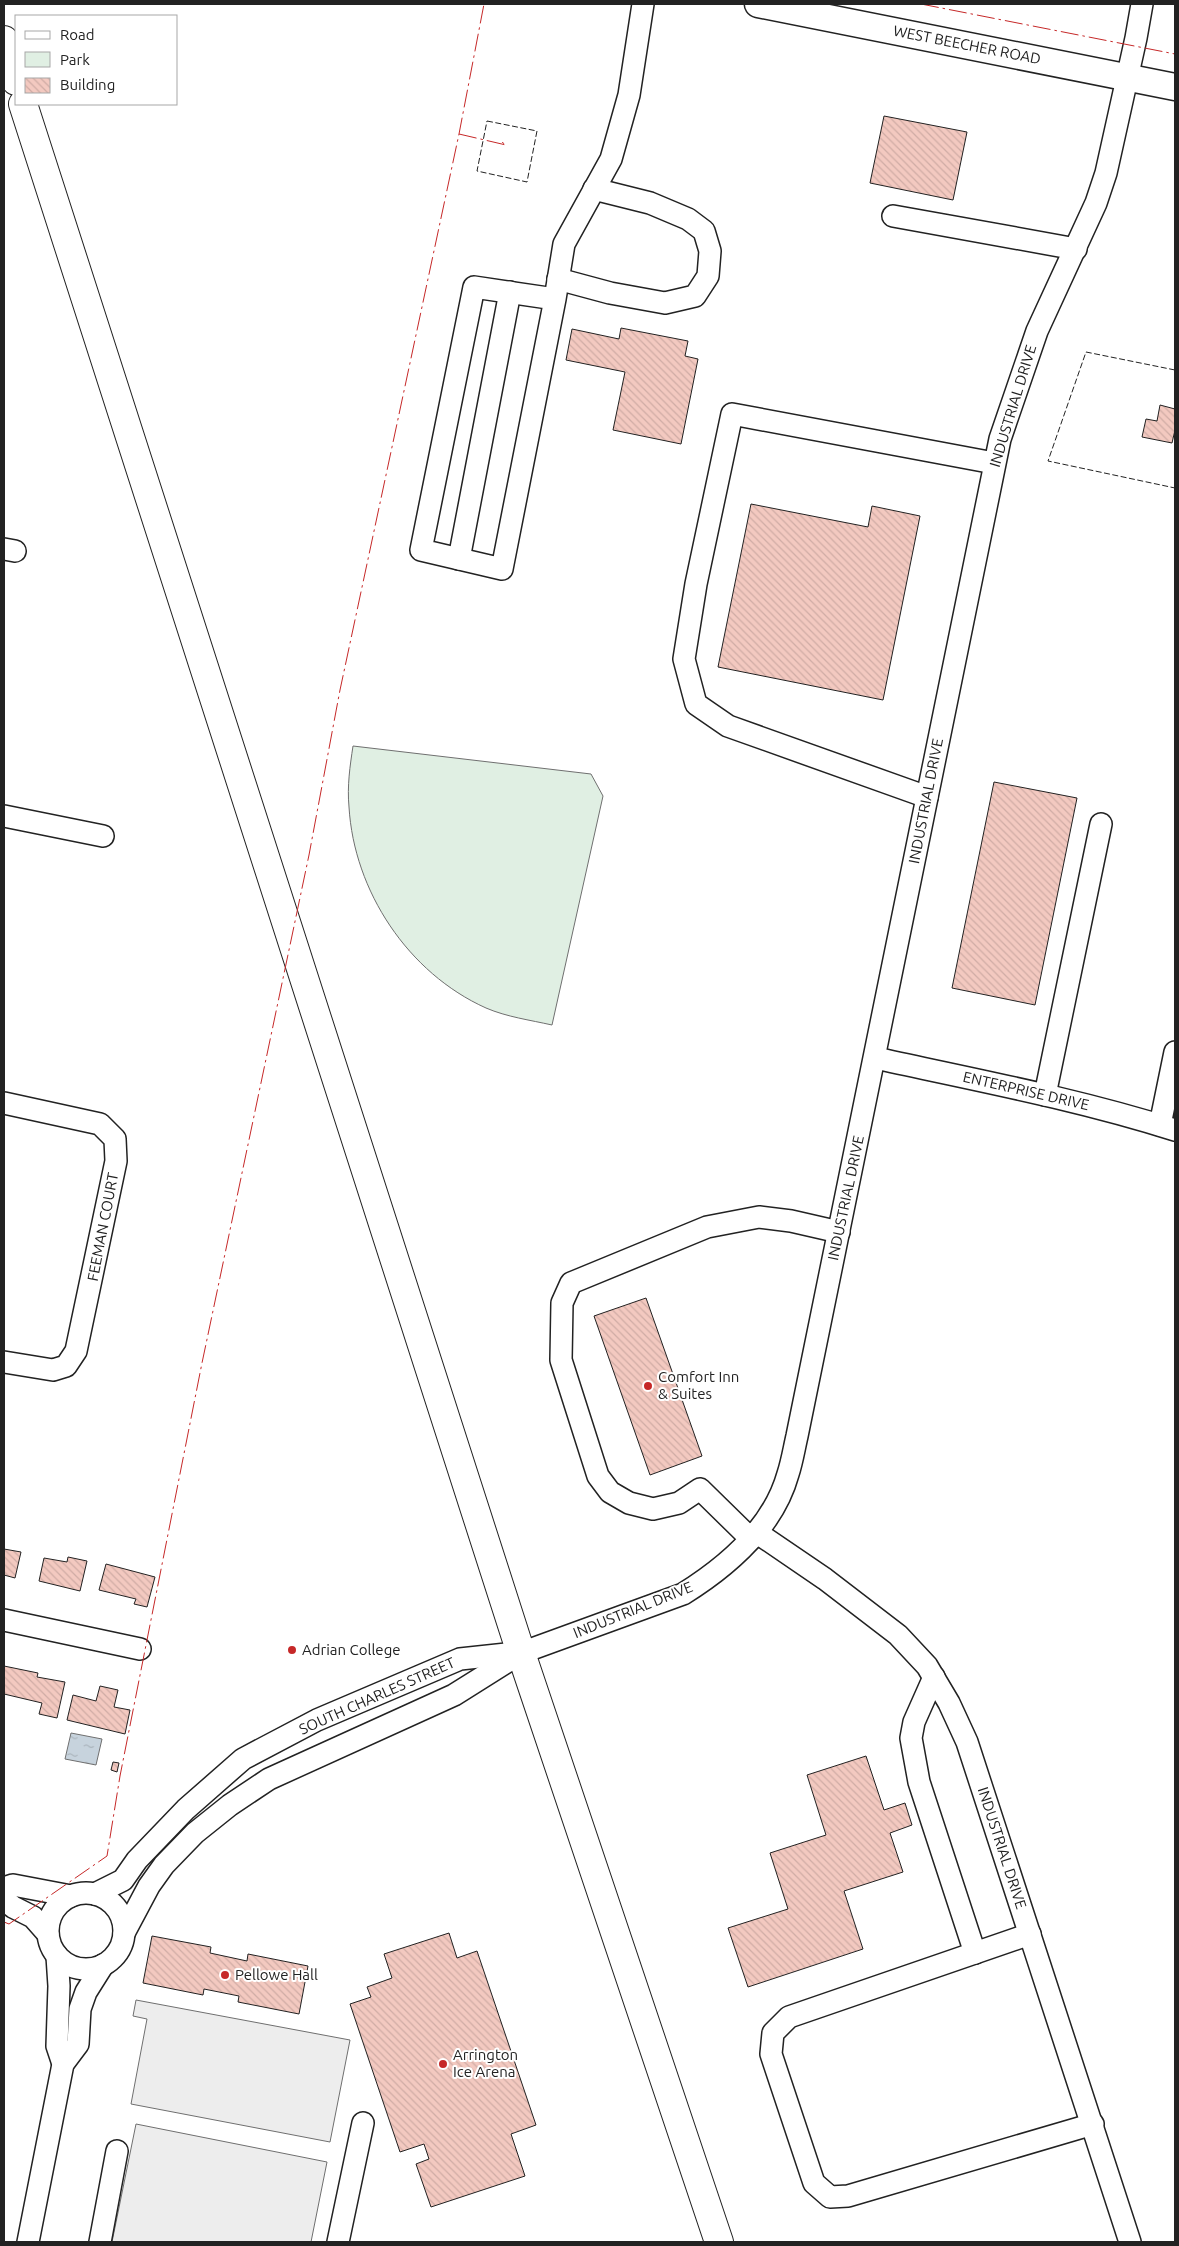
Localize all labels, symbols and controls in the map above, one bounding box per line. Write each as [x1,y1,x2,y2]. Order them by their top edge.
legend [15,15,178,105]
street label: WEST BEECHER ROAD [892,22,1042,67]
text: Road [60,26,95,43]
text: Park [60,51,90,68]
text: Building [60,76,115,93]
street label: INDUSTRIAL DRIVE [986,342,1039,469]
street label: INDUSTRIAL DRIVE [905,737,946,865]
street label: ENTERPRISE DRIVE [961,1068,1091,1113]
street label: INDUSTRIAL DRIVE [824,1134,867,1262]
street label: FEEMAN COURT [84,1171,121,1283]
place label: Comfort Inn & Suites [658,1368,739,1402]
marker: Comfort Inn & Suites [642,1380,654,1392]
street label: INDUSTRIAL DRIVE [571,1578,695,1641]
place label: Adrian College [302,1641,401,1658]
marker: Adrian College [286,1644,298,1656]
street label: SOUTH CHARLES STREET [296,1653,458,1738]
street label: INDUSTRIAL DRIVE [975,1785,1030,1911]
place label: Pellowe Hall [235,1966,318,1983]
marker: Pellowe Hall [219,1969,231,1981]
place label: Arrington Ice Arena [453,2046,518,2080]
marker: Arrington Ice Arena [437,2058,449,2070]

